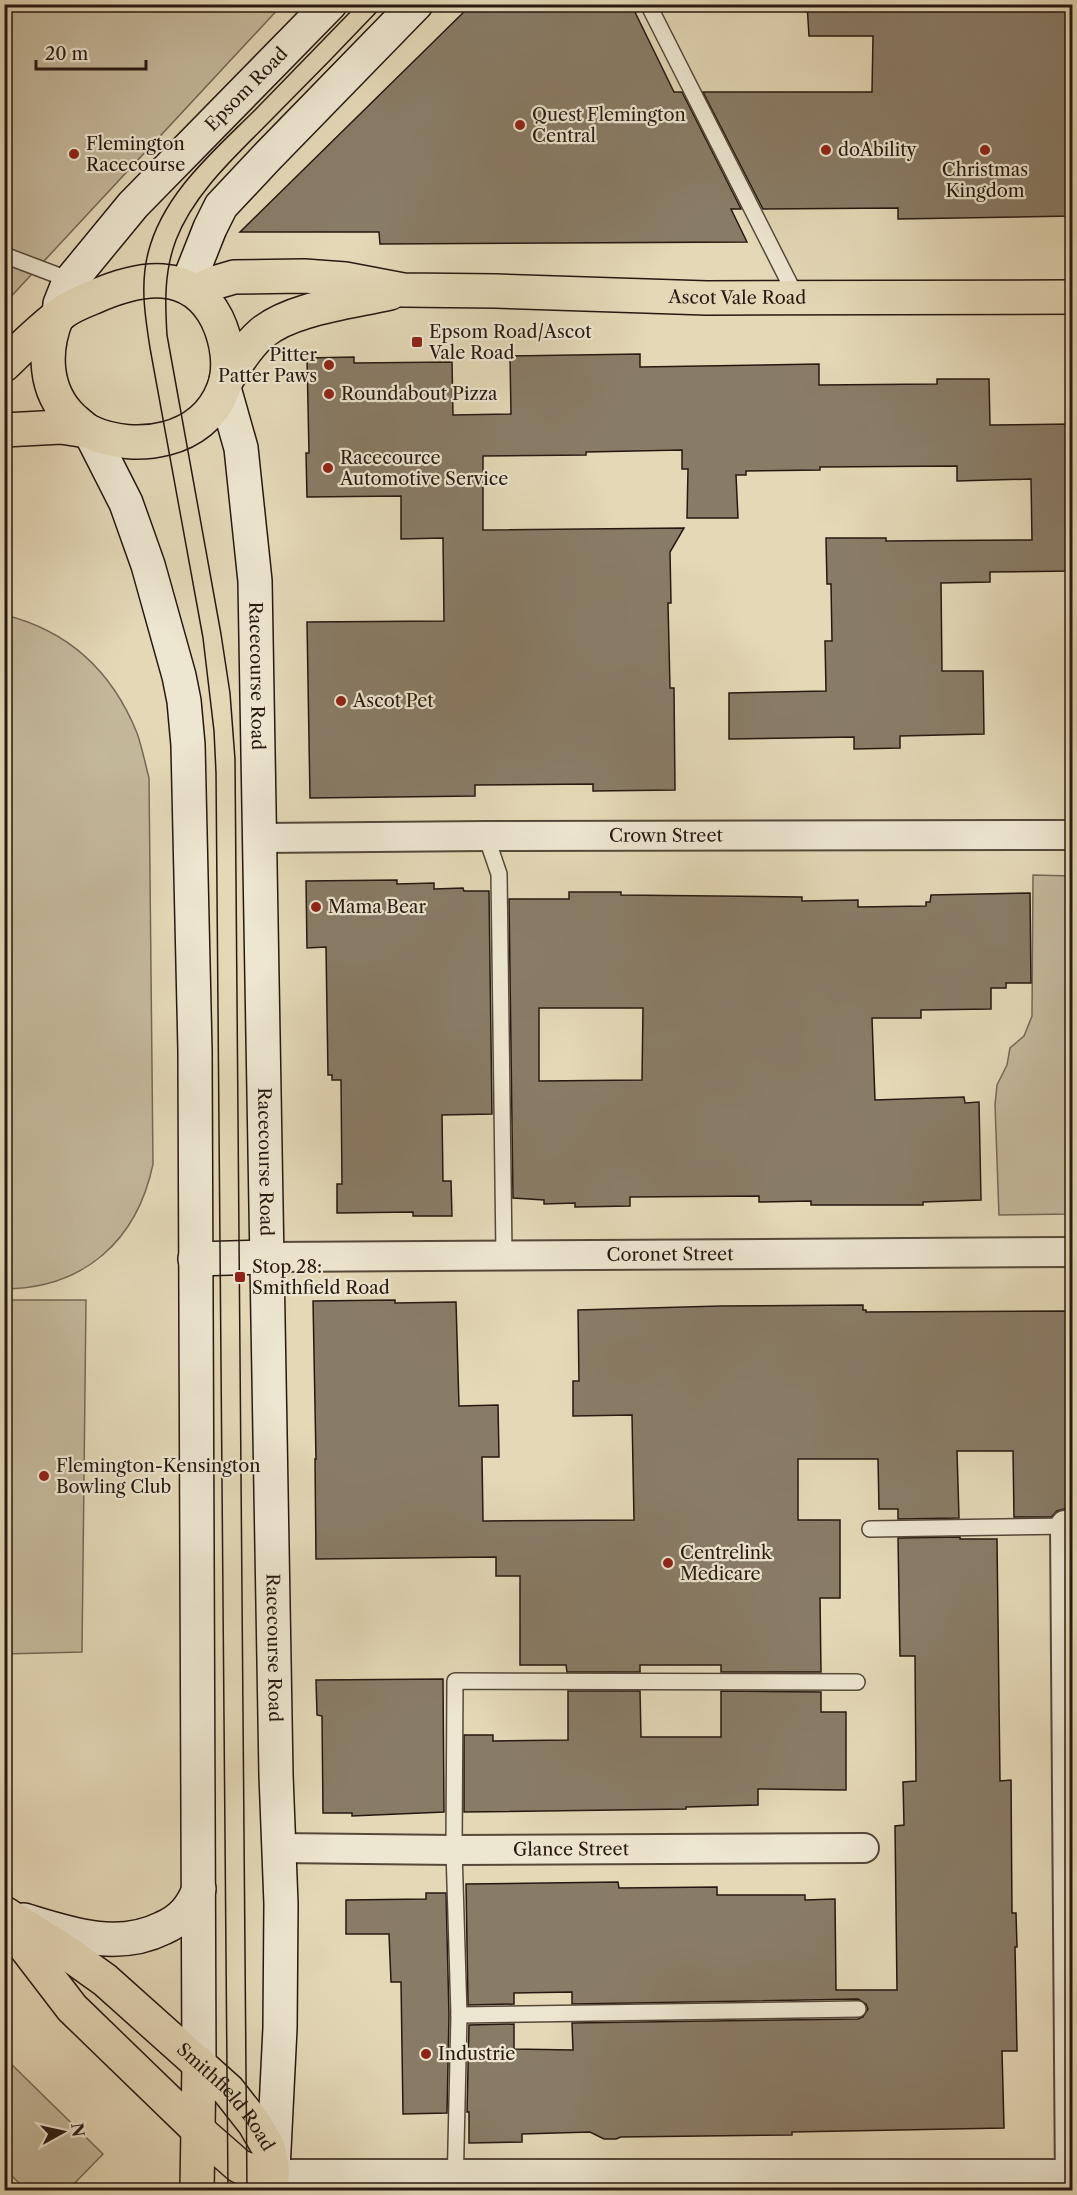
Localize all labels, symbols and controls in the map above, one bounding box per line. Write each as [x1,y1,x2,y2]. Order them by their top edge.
scale bar [36,33,146,71]
text: 20 m [45,43,89,65]
street label: Epsom Road [201,43,292,136]
place label: Quest Flemington Central [532,104,686,147]
marker: Quest Flemington Central [513,118,527,132]
place label: Flemington Racecourse [86,133,185,176]
place label: doAbility [838,139,918,161]
marker: doAbility [819,143,833,157]
marker: Christmas Kingdom [978,143,992,157]
marker: Flemington Racecourse [67,147,81,161]
place label: Christmas Kingdom [942,159,1028,202]
street label: Ascot Vale Road [667,286,806,309]
place label: Epsom Road/Ascot Vale Road [428,321,592,364]
marker: Epsom Road/Ascot Vale Road [410,335,424,349]
place label: Pitter Patter Paws [218,344,317,387]
marker: Pitter Patter Paws [322,358,336,372]
place label: Roundabout Pizza [341,383,498,405]
marker: Roundabout Pizza [322,387,336,401]
place label: Racecource Automotive Service [339,447,508,490]
marker: Racecource Automotive Service [321,461,335,475]
street label: Racecourse Road [244,601,269,750]
place label: Ascot Pet [352,690,434,712]
marker: Ascot Pet [334,694,348,708]
street label: Crown Street [609,825,724,847]
place label: Mama Bear [328,896,427,918]
marker: Mama Bear [309,900,323,914]
street label: Racecourse Road [253,1087,278,1236]
street label: Coronet Street [606,1243,734,1266]
place label: Stop 28: Smithfield Road [252,1256,390,1299]
marker: Stop 28: Smithfield Road [233,1270,247,1284]
place label: Flemington-Kensington Bowling Club [56,1455,260,1498]
marker: Flemington-Kensington Bowling Club [37,1469,51,1483]
place label: Centrelink Medicare [680,1542,773,1585]
marker: Centrelink Medicare [661,1556,675,1570]
street label: Racecourse Road [261,1573,286,1722]
street label: Glance Street [513,1838,630,1861]
street label: Smithfield Road [172,2038,279,2155]
place label: Industrie [438,2043,515,2065]
marker: Industrie [419,2047,433,2061]
north arrow [33,2102,93,2162]
text: N [67,2122,89,2138]

